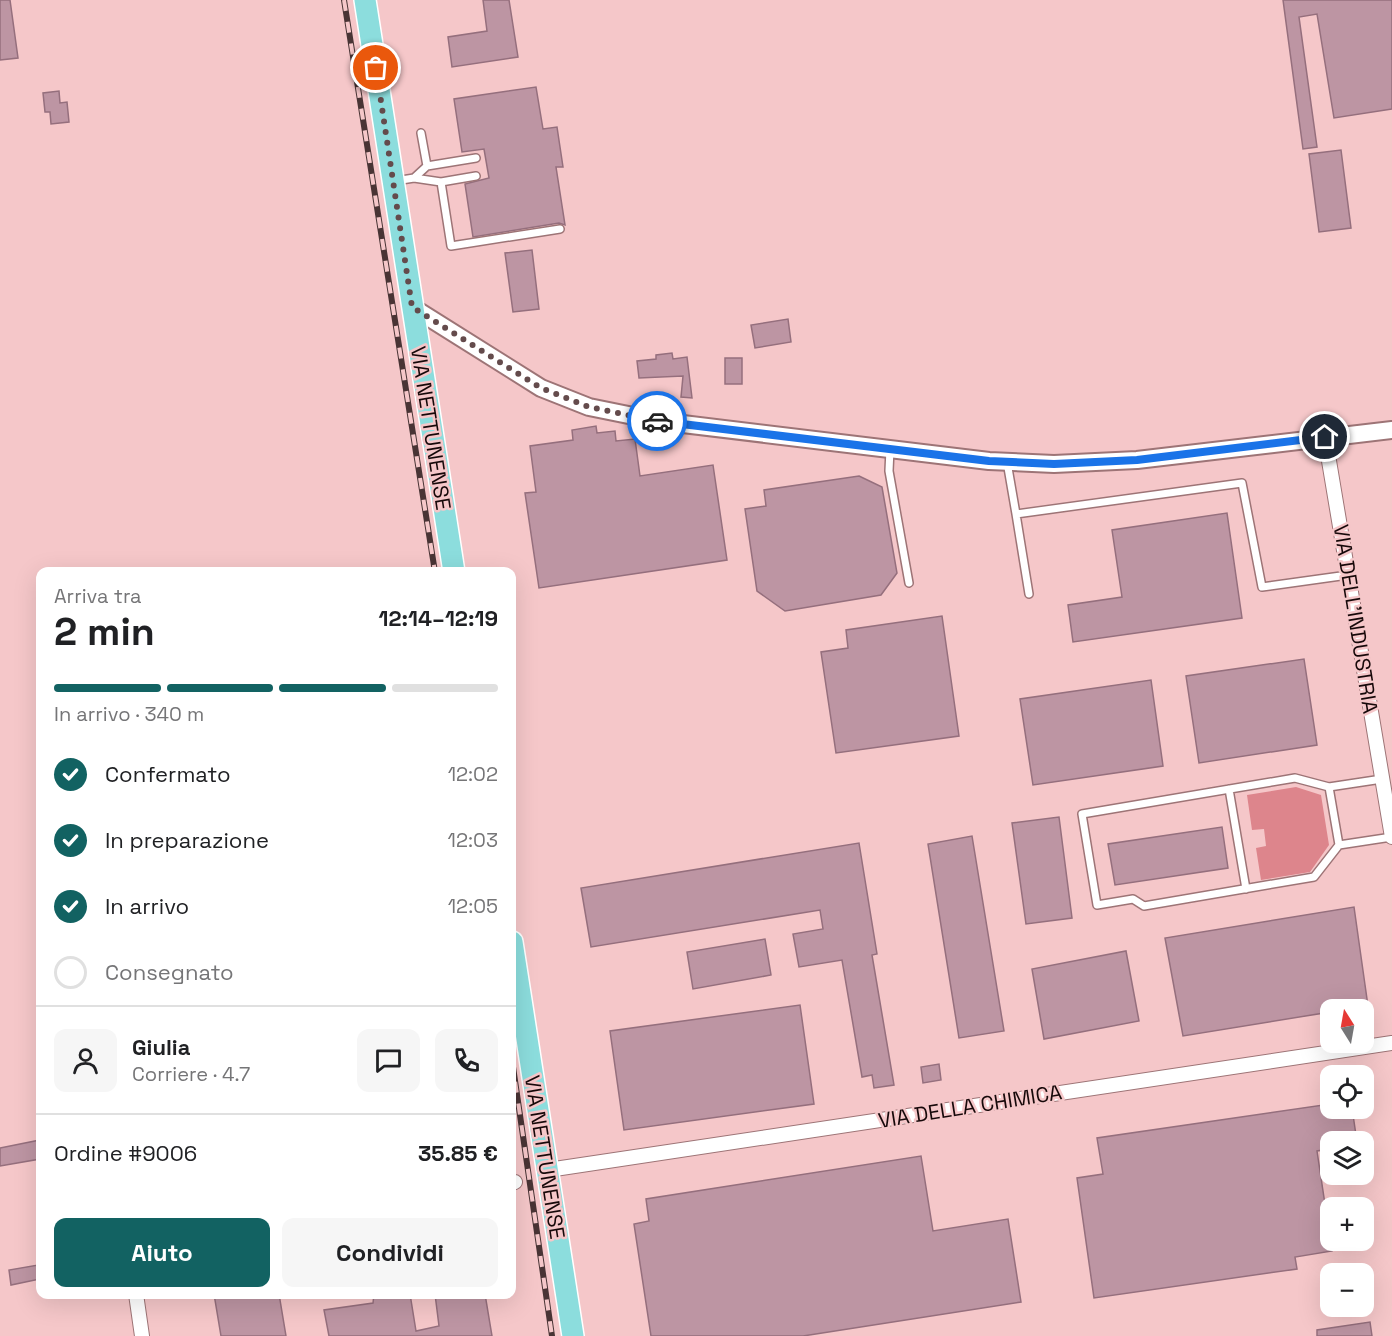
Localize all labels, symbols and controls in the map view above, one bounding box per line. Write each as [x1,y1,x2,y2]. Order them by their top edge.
pin [350,42,401,93]
icon: bag [359,51,392,84]
street label: VIA NETTUNENSE [405,344,457,512]
courier [627,391,687,451]
icon: car [641,405,674,438]
pin [1299,411,1350,462]
icon: home [1308,420,1341,453]
street label: VIA DELL'INDUSTRIA [1328,522,1384,716]
text: Arriva tra [54,583,142,609]
text: 12:14–12:19 [379,604,498,632]
text: 2 min [54,607,155,656]
text: In arrivo · 340 m [54,701,204,727]
icon: check [54,758,87,791]
text: Confermato [105,760,231,788]
text: 12:02 [448,761,498,787]
icon: check [54,824,87,857]
text: In preparazione [105,826,269,854]
text: 12:03 [448,827,498,853]
icon: check [54,890,87,923]
text: In arrivo [105,892,189,920]
text: 12:05 [448,893,498,919]
text: Consegnato [105,958,234,986]
north arrow [1320,999,1374,1053]
map controls [1320,999,1374,1317]
button: person [54,1029,117,1092]
button: chat [357,1029,420,1092]
button: phone [435,1029,498,1092]
text: Giulia [132,1033,190,1061]
text: Corriere · 4.7 [132,1061,250,1087]
button: locate [1320,1065,1374,1119]
street label: VIA NETTUNENSE [519,1073,571,1241]
street label: VIA DELLA CHIMICA [876,1078,1064,1134]
button: layers [1320,1131,1374,1185]
text: Ordine #9006 [54,1139,197,1167]
text: 35.85 € [418,1139,498,1167]
button: + [1320,1197,1374,1251]
button: Aiuto [54,1218,270,1287]
button: Condividi [282,1218,498,1287]
button: − [1320,1263,1374,1317]

